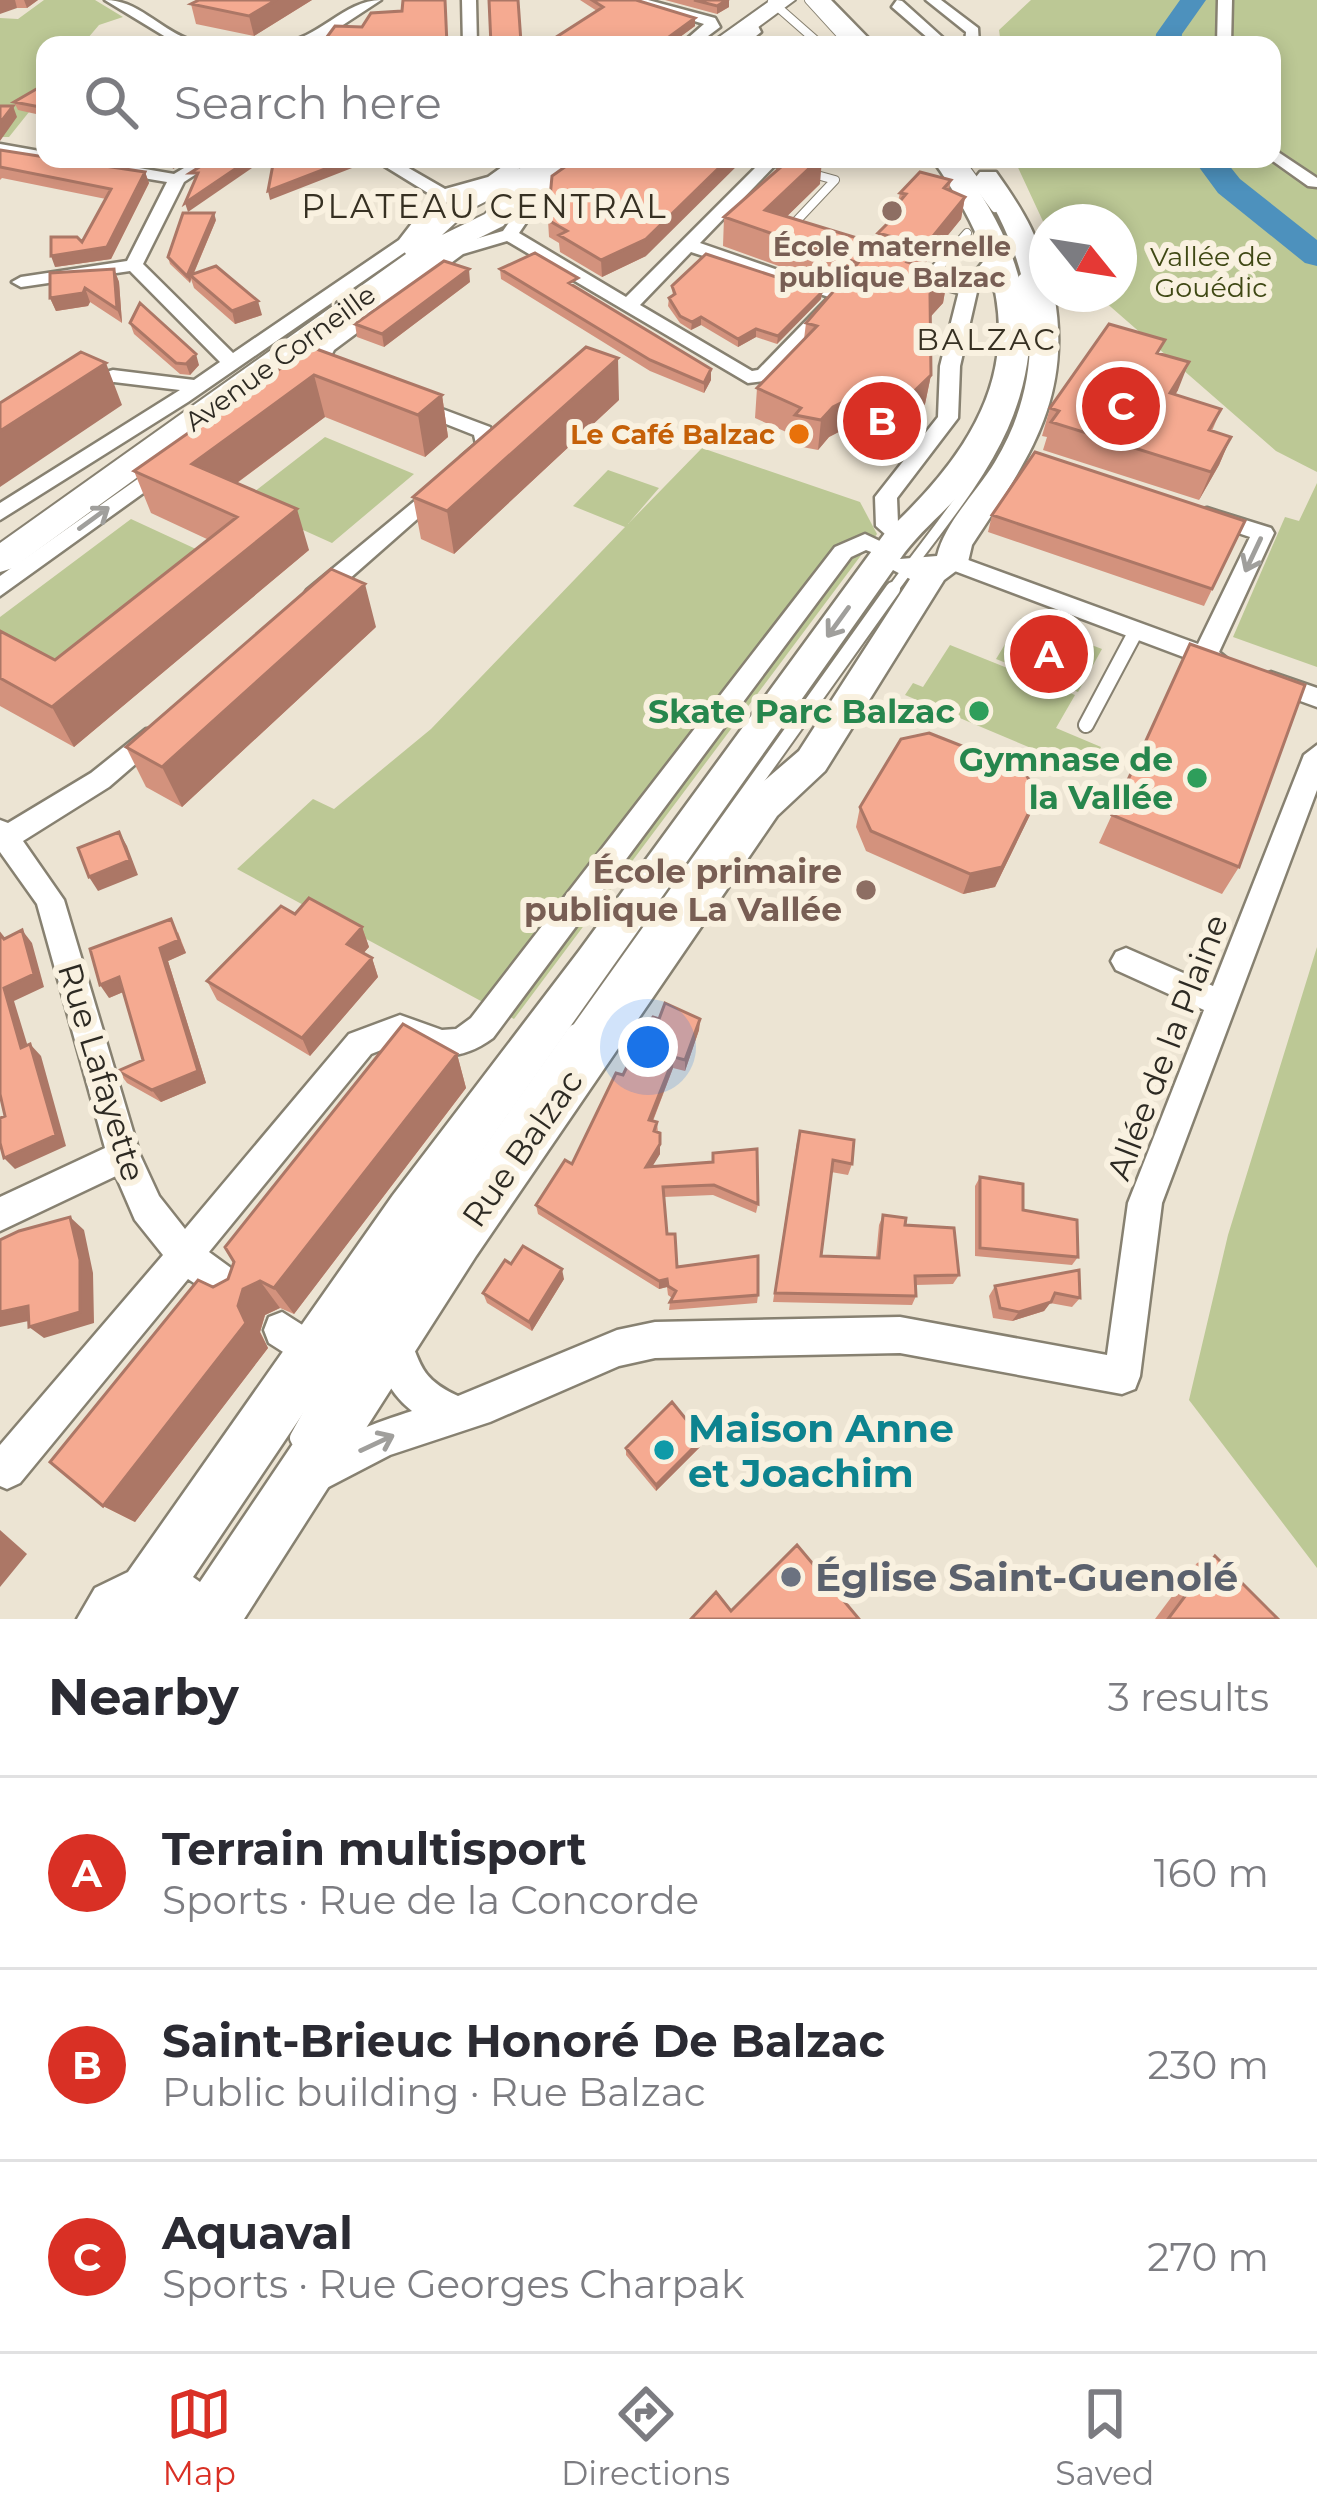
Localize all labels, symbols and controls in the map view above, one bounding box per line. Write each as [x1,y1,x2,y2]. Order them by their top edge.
search box [36,36,1281,168]
icon: search [78,69,144,135]
text: Search here [174,75,442,130]
district label: PLATEAU CENTRAL [301,186,669,226]
marker: École maternelle publique Balzac [879,198,905,224]
north arrow [1029,204,1137,312]
place label: École maternelle publique Balzac [773,230,1011,294]
park label: Vallée de Gouédic [1150,240,1272,304]
street label: Avenue Corneille [178,278,382,438]
district label: BALZAC [916,321,1058,358]
pin: C [1082,361,1160,451]
pin: B [843,376,921,466]
place label: Le Café Balzac [570,418,775,451]
marker: Le Café Balzac [786,421,812,447]
one-way arrow [77,506,110,532]
one-way arrow [1241,536,1263,572]
one-way arrow [826,605,851,638]
pin: A [1010,609,1088,699]
place label: Skate Parc Balzac [648,691,955,731]
marker: Skate Parc Balzac [966,698,992,724]
place label: Gymnase de la Vallée [959,739,1173,817]
marker: Gymnase de la Vallée [1184,765,1210,791]
place label: École primaire publique La Vallée [524,851,842,929]
marker: École primaire publique La Vallée [853,877,879,903]
street label: Allée de la Plaine [1098,909,1236,1185]
street label: Rue Lafayette [50,958,154,1186]
your location [618,1017,678,1077]
street label: Rue Balzac [453,1062,591,1234]
place label: Maison Anne et Joachim [688,1404,954,1497]
one-way arrow [358,1431,394,1453]
marker: Maison Anne et Joachim [651,1437,677,1463]
place label: Église Saint-Guenolé [815,1553,1238,1601]
marker: Église Saint-Guenolé [778,1564,804,1590]
text: Nearby [48,1666,239,1728]
text: 3 results [1108,1673,1269,1721]
text: Terrain multisport [162,1821,587,1876]
text: A [72,1849,102,1897]
text: 160 m [1154,1849,1269,1897]
text: Sports · Rue de la Concorde [162,1876,699,1924]
text: Saint-Brieuc Honoré De Balzac [162,2013,885,2068]
text: B [72,2041,102,2089]
text: 230 m [1147,2041,1269,2089]
text: Public building · Rue Balzac [162,2068,706,2116]
text: Aquaval [162,2205,353,2260]
text: C [73,2233,101,2281]
text: 270 m [1147,2233,1269,2281]
text: Sports · Rue Georges Charpak [162,2260,744,2308]
tab: Map [163,2381,236,2493]
tab: Directions [561,2381,730,2493]
tab: Saved [1055,2381,1154,2493]

